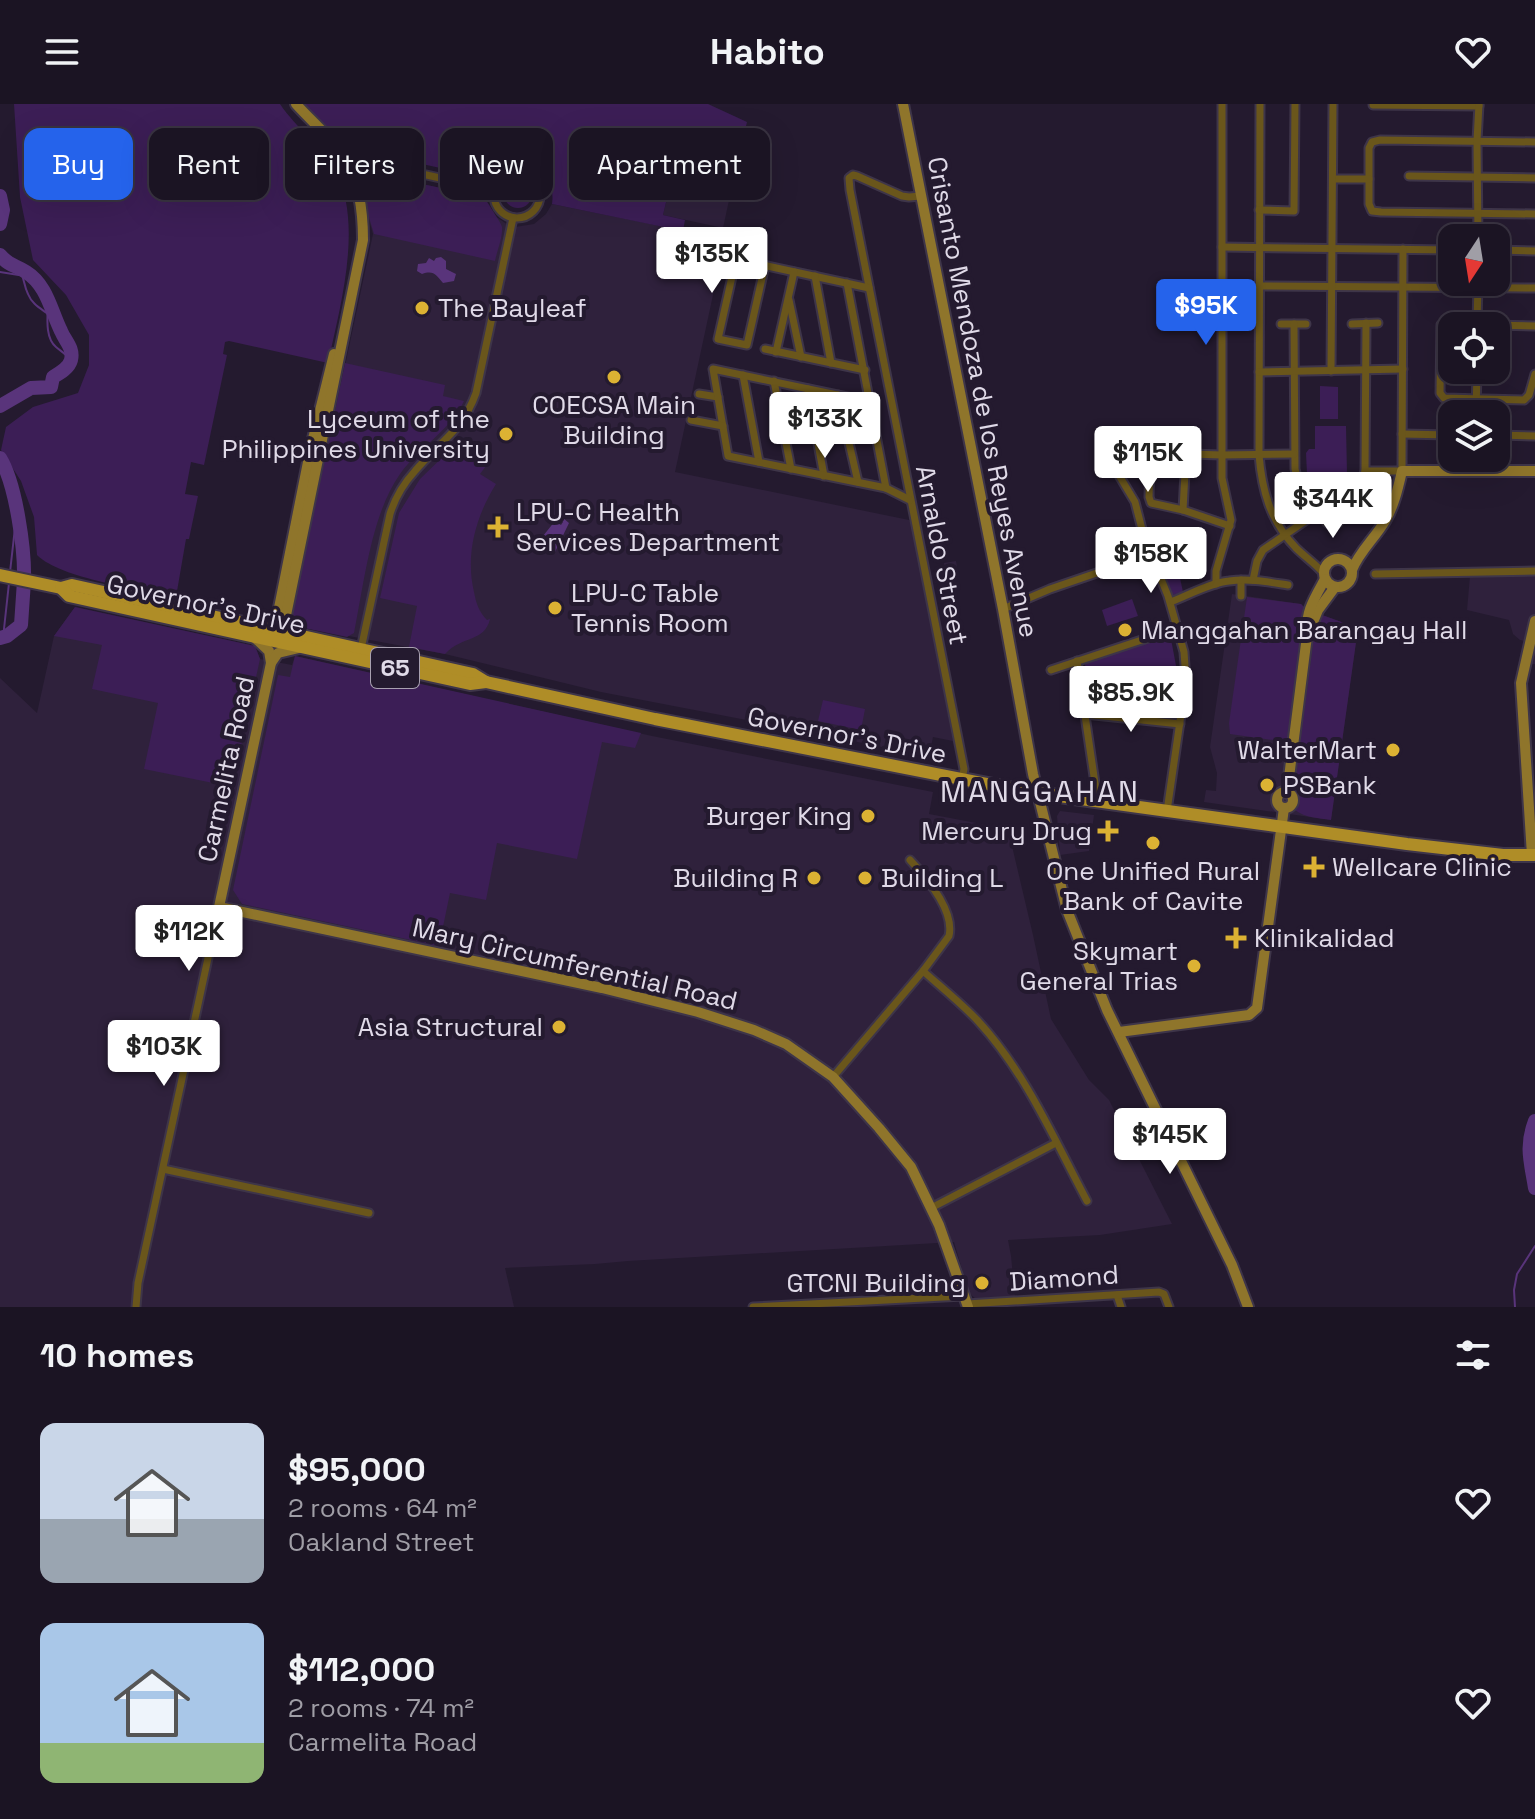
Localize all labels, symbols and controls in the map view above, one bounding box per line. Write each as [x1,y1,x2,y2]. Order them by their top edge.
text: Habito [710,29,825,75]
icon: menu [40,30,84,74]
icon: heart [1451,30,1495,74]
chip: Buy [24,128,133,200]
chip: Rent [149,128,269,200]
chip: Filters [285,128,424,200]
chip: New [440,128,553,200]
chip: Apartment [569,128,770,200]
street label: Crisanto Mendoza de los Reyes Avenue [920,154,1046,640]
north arrow [1438,224,1510,296]
map controls [1438,224,1510,472]
pin: $135K [656,227,768,295]
text: $135K [674,236,750,270]
pin: $95K [1159,279,1253,347]
text: $95K [1174,288,1238,322]
place label: The Bayleaf [438,291,586,325]
marker: The Bayleaf [413,299,431,317]
button: locate [1438,312,1510,384]
marker: COECSA Main Building [605,368,623,386]
place label: COECSA Main Building [532,388,696,452]
pin: $133K [769,392,881,460]
button: layers [1438,400,1510,472]
text: $133K [787,401,863,435]
place label: Lyceum of the Philippines University [222,402,490,466]
marker: Lyceum of the Philippines University [497,425,515,443]
pin: $115K [1092,426,1204,494]
text: $115K [1112,435,1184,469]
street label: Arnaldo Street [908,462,976,648]
pin: $344K [1277,472,1389,540]
text: $344K [1293,481,1373,515]
place label: LPU-C Health Services Department [516,495,780,559]
marker: LPU-C Health Services Department [487,516,509,538]
pin: $158K [1095,527,1207,595]
text: $158K [1114,536,1188,570]
street label: Governor's Drive [104,566,308,642]
place label: LPU-C Table Tennis Room [571,576,729,640]
marker: LPU-C Table Tennis Room [546,599,564,617]
place label: Manggahan Barangay Hall [1141,613,1467,647]
marker: Manggahan Barangay Hall [1116,621,1134,639]
road number: 65 [371,648,419,688]
pin: $85.9K [1066,666,1196,734]
street label: Carmelita Road [190,673,262,865]
text: $85.9K [1088,675,1175,709]
street label: Governor's Drive [744,699,950,771]
place label: WalterMart [1237,733,1377,767]
marker: WalterMart [1384,741,1402,759]
place label: PSBank [1283,768,1377,802]
district label: MANGGAHAN [940,772,1140,811]
marker: PSBank [1258,776,1276,794]
place label: Burger King [706,799,852,833]
marker: Burger King [859,807,877,825]
place label: Mercury Drug [921,814,1092,848]
marker: Mercury Drug [1099,822,1117,840]
marker: One Unified Rural Bank of Cavite [1144,834,1162,852]
place label: Wellcare Clinic [1332,850,1512,884]
place label: One Unified Rural Bank of Cavite [1046,854,1260,918]
marker: Wellcare Clinic [1303,856,1325,878]
place label: Building R [673,861,798,895]
place label: Building L [881,861,1003,895]
marker: Building R [805,869,823,887]
marker: Building L [856,869,874,887]
pin: $112K [133,905,245,973]
street label: Mary Circumferential Road [409,910,741,1018]
text: $112K [154,914,224,948]
place label: Klinikalidad [1254,921,1394,955]
marker: Klinikalidad [1225,927,1247,949]
place label: Skymart General Trias [1019,934,1178,998]
marker: Skymart General Trias [1185,957,1203,975]
place label: Asia Structural [358,1010,543,1044]
marker: Asia Structural [550,1018,568,1036]
pin: $103K [108,1020,220,1088]
text: $103K [126,1029,202,1063]
pin: $145K [1114,1108,1226,1176]
text: $145K [1132,1117,1208,1151]
street label: Diamond [1008,1257,1120,1299]
place label: GTCNI Building [786,1266,966,1300]
marker: GTCNI Building [973,1274,991,1292]
icon: filters [1451,1333,1495,1377]
text: 10 homes [40,1334,194,1377]
text: $95,000 [288,1448,426,1491]
icon: home [104,1455,200,1551]
icon: heart [1451,1481,1495,1525]
text: 2 rooms · 64 m² [288,1491,477,1525]
text: Oakland Street [288,1525,474,1559]
text: $112,000 [288,1648,435,1691]
icon: home [104,1655,200,1751]
icon: heart [1451,1681,1495,1725]
text: 2 rooms · 74 m² [288,1691,474,1725]
text: Carmelita Road [288,1725,477,1759]

